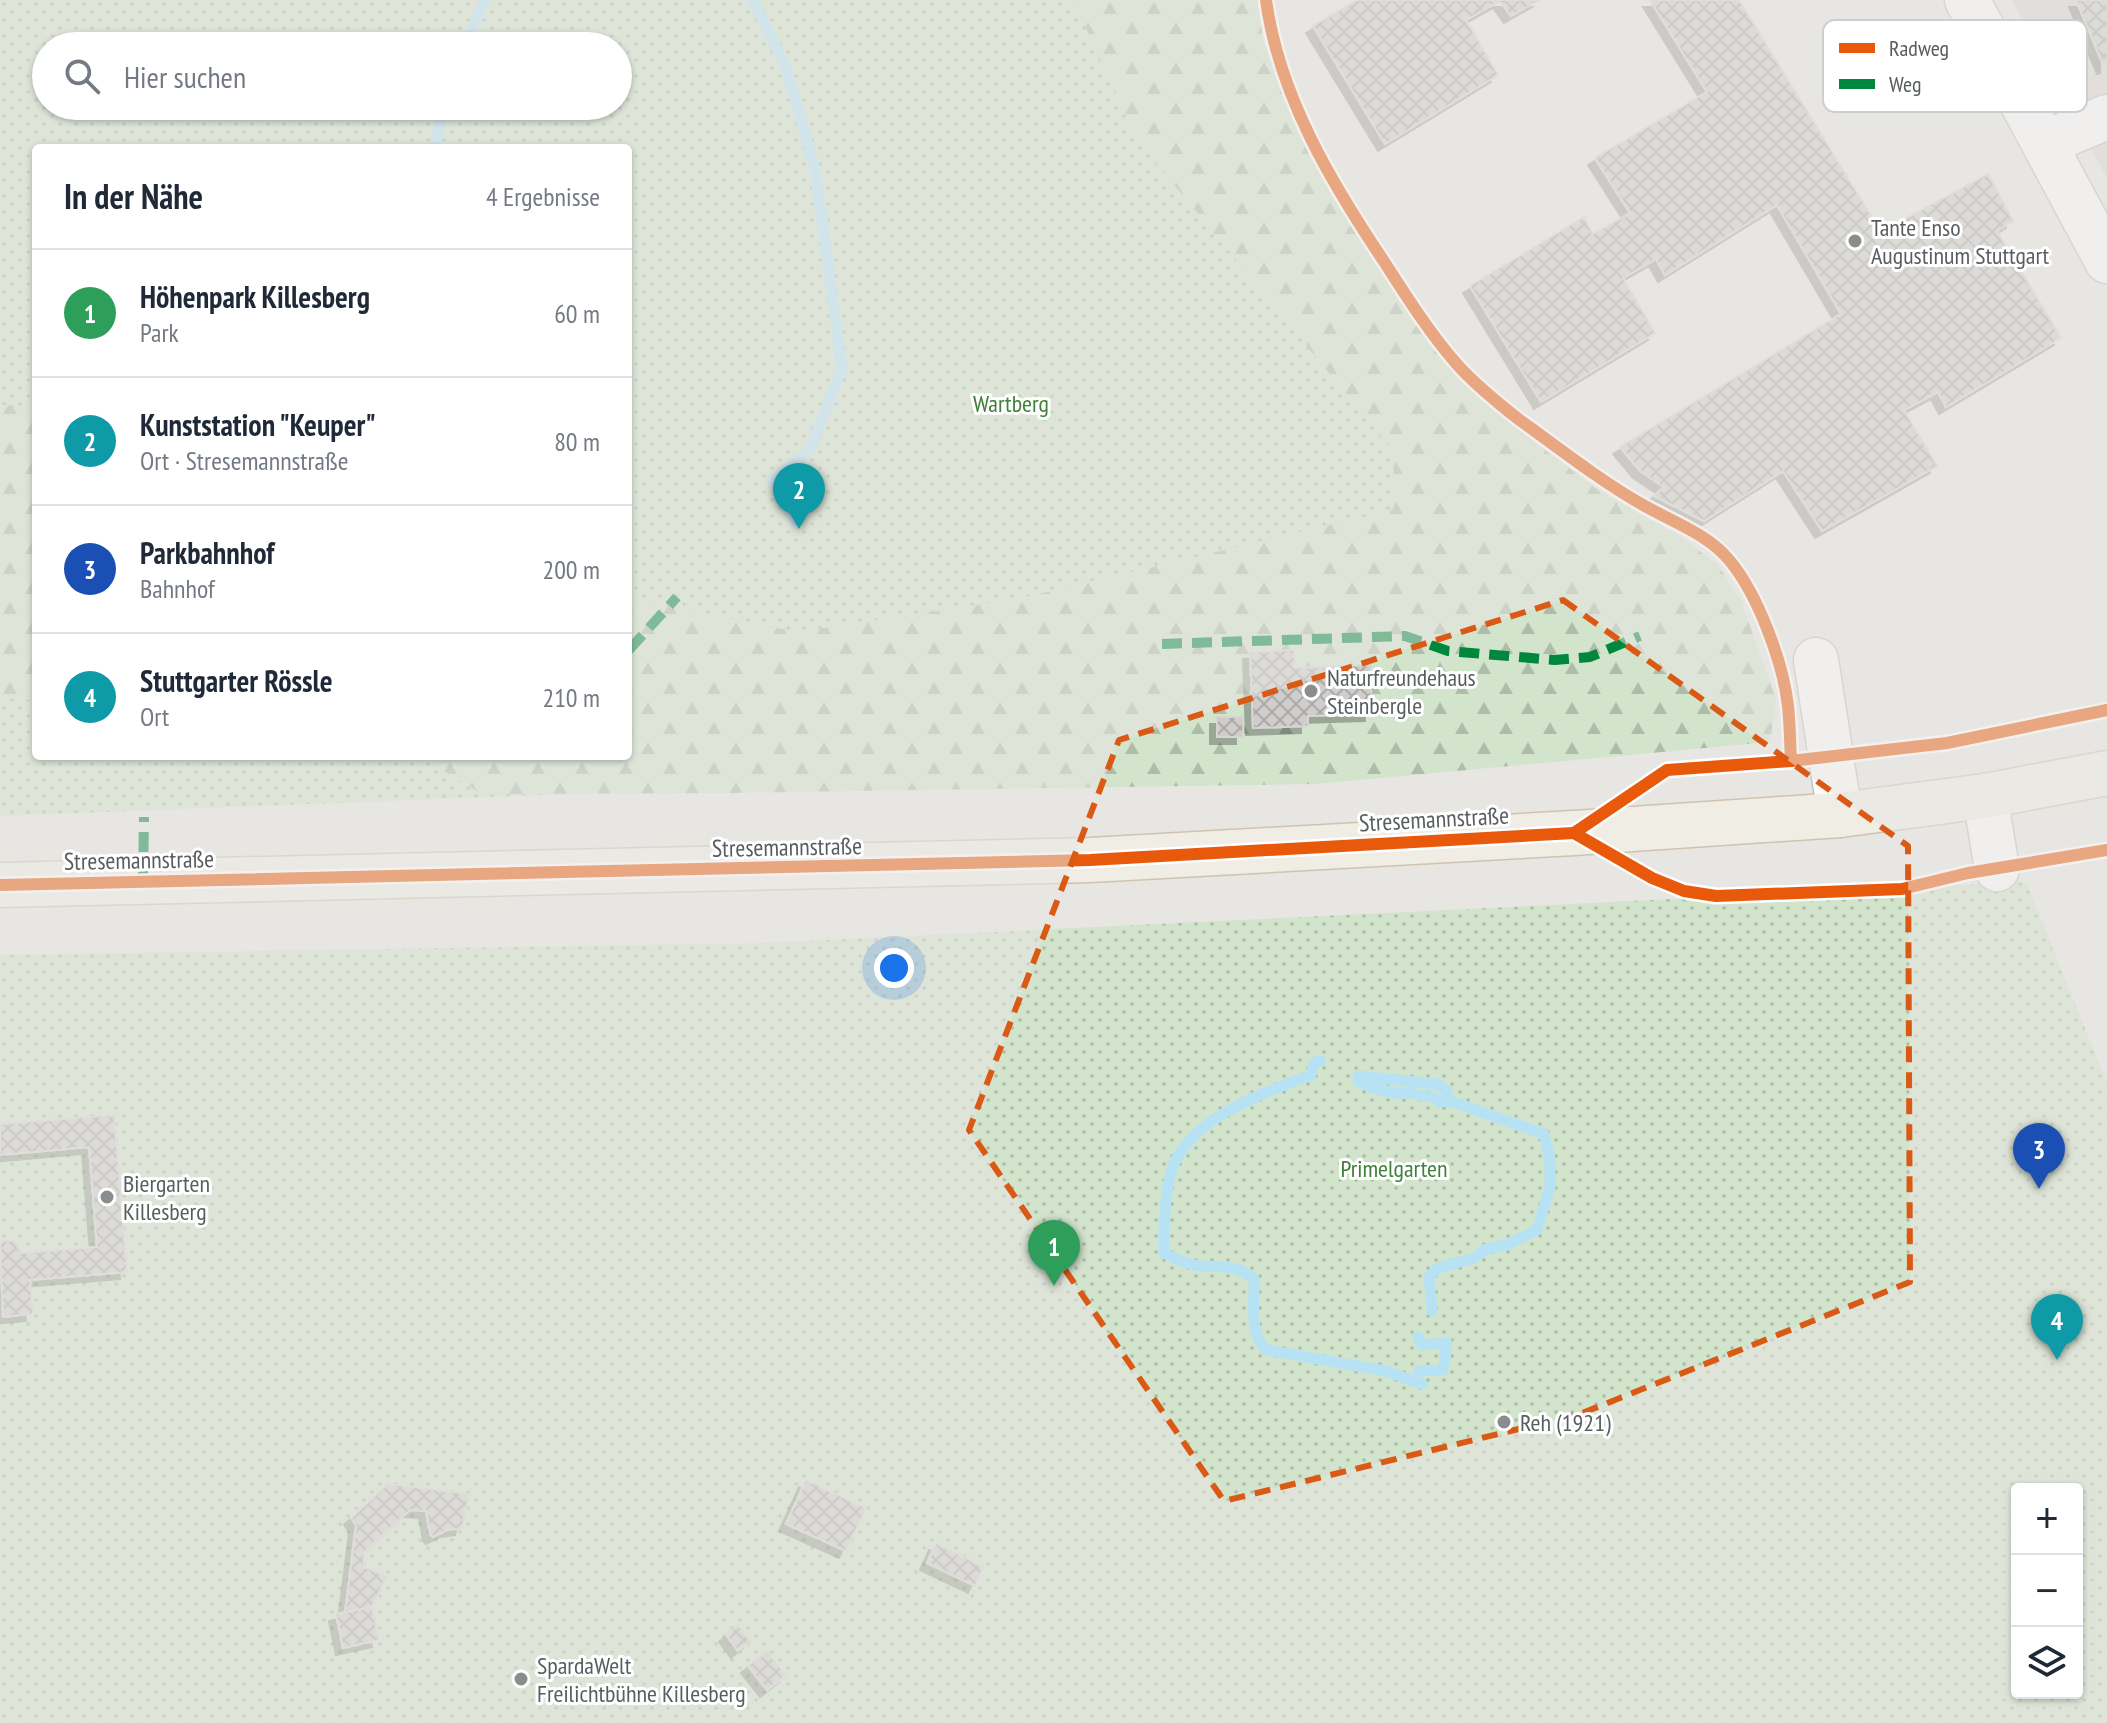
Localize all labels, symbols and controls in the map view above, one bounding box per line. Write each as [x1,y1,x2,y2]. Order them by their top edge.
legend [1823,20,2087,112]
search box [32,32,632,120]
text: Radweg [1889,34,1949,62]
icon: search [60,54,104,98]
text: Hier suchen [124,57,246,96]
text: Weg [1889,70,1921,98]
text: In der Nähe [64,174,203,218]
text: 4 Ergebnisse [486,180,600,213]
place label: Tante Enso Augustinum Stuttgart [1871,212,2050,271]
marker: Tante Enso Augustinum Stuttgart [1846,232,1864,250]
text: Höhenpark Killesberg [140,277,370,316]
text: 1 [84,297,96,330]
text: 60 m [554,297,600,330]
text: Park [140,316,179,349]
park label: Wartberg [973,388,1049,419]
text: Kunststation "Keuper" [140,405,376,444]
text: 2 [84,425,96,458]
text: 80 m [554,425,600,458]
text: Ort · Stresemannstraße [140,444,348,477]
pin: 2 [773,463,825,529]
text: Parkbahnhof [140,533,274,572]
text: 3 [84,553,96,586]
text: 200 m [542,553,600,586]
text: Bahnhof [140,572,215,605]
text: Stuttgarter Rössle [140,661,333,700]
place label: Naturfreundehaus Steinbergle [1327,662,1476,721]
text: 4 [84,681,96,714]
text: 210 m [542,681,600,714]
marker: Naturfreundehaus Steinbergle [1302,682,1320,700]
text: Ort [140,700,169,733]
street label: Stresemannstraße [1358,800,1510,838]
street label: Stresemannstraße [712,830,862,864]
street label: Stresemannstraße [64,843,214,877]
your location [874,948,914,988]
pin: 3 [2013,1123,2065,1189]
park label: Primelgarten [1340,1153,1448,1184]
place label: Biergarten Killesberg [123,1168,210,1227]
marker: Biergarten Killesberg [98,1188,116,1206]
pin: 1 [1028,1220,1080,1286]
pin: 4 [2031,1294,2083,1360]
place label: Reh (1921) [1520,1407,1611,1438]
marker: Reh (1921) [1495,1413,1513,1431]
map controls [2011,1483,2083,1699]
button: + [2011,1483,2083,1555]
button: − [2011,1555,2083,1627]
button: layers [2011,1627,2083,1699]
place label: SpardaWelt Freilichtbühne Killesberg [537,1650,746,1709]
marker: SpardaWelt Freilichtbühne Killesberg [512,1670,530,1688]

